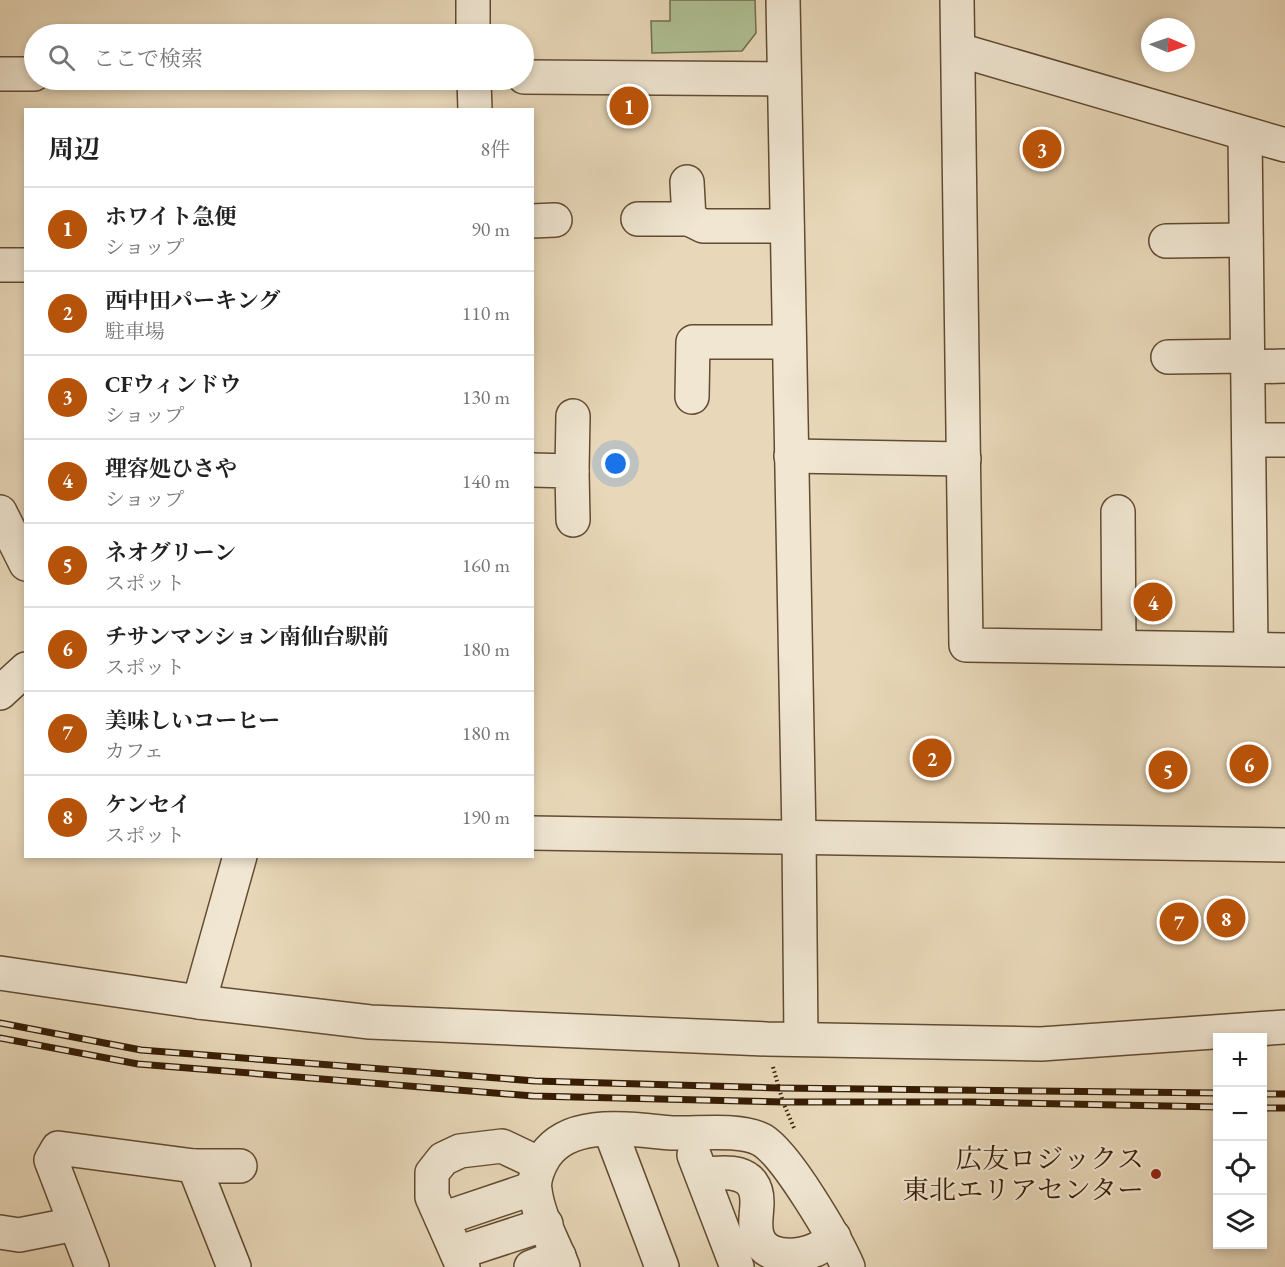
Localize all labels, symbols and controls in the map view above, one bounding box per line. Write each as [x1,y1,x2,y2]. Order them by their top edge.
north arrow [1141,18,1195,72]
search box [24,24,534,90]
icon: search [45,41,78,74]
text: ここで検索 [93,44,203,73]
pin: 1 [610,84,648,128]
pin: 3 [1022,126,1062,172]
text: 周辺 [48,132,100,166]
text: 8件 [480,136,510,162]
text: ホワイト急便 [105,202,236,231]
text: 1 [62,216,73,242]
text: 90 m [471,216,510,242]
text: ショップ [105,234,185,260]
text: 西中田パーキング [105,286,280,315]
text: 2 [62,300,73,326]
text: 110 m [462,300,510,326]
text: 駐車場 [105,318,165,344]
text: CFウィンドウ [105,370,241,399]
text: 3 [62,384,73,410]
text: 130 m [462,384,510,410]
text: ショップ [105,402,185,428]
your location [601,449,630,478]
text: 理容処ひさや [105,454,237,483]
text: 4 [62,468,73,494]
text: 140 m [462,468,510,494]
text: ショップ [105,486,185,512]
text: ネオグリーン [105,538,236,567]
text: 5 [62,552,73,578]
text: 160 m [462,552,510,578]
text: スポット [105,570,185,596]
pin: 4 [1134,580,1172,624]
text: チサンマンション南仙台駅前 [105,622,389,651]
text: 6 [62,636,73,662]
text: 180 m [462,636,510,662]
text: スポット [105,654,185,680]
text: 美味しいコーヒー [105,706,280,735]
text: 7 [62,720,73,746]
text: 180 m [462,720,510,746]
pin: 2 [912,736,952,780]
text: カフェ [105,738,164,764]
pin: 6 [1230,742,1268,786]
pin: 5 [1148,748,1188,792]
text: ケンセイ [105,790,191,819]
text: 8 [62,804,73,830]
text: 190 m [462,804,510,830]
text: スポット [105,822,185,848]
pin: 8 [1206,896,1246,940]
pin: 7 [1160,900,1198,944]
map controls [1213,1033,1267,1249]
button: + [1213,1033,1267,1087]
button: − [1213,1087,1267,1141]
place label: 広友ロジックス 東北エリアセンター [902,1141,1144,1207]
button: locate [1213,1141,1267,1195]
marker: 広友ロジックス 東北エリアセンター [1149,1167,1163,1181]
button: layers [1213,1195,1267,1249]

